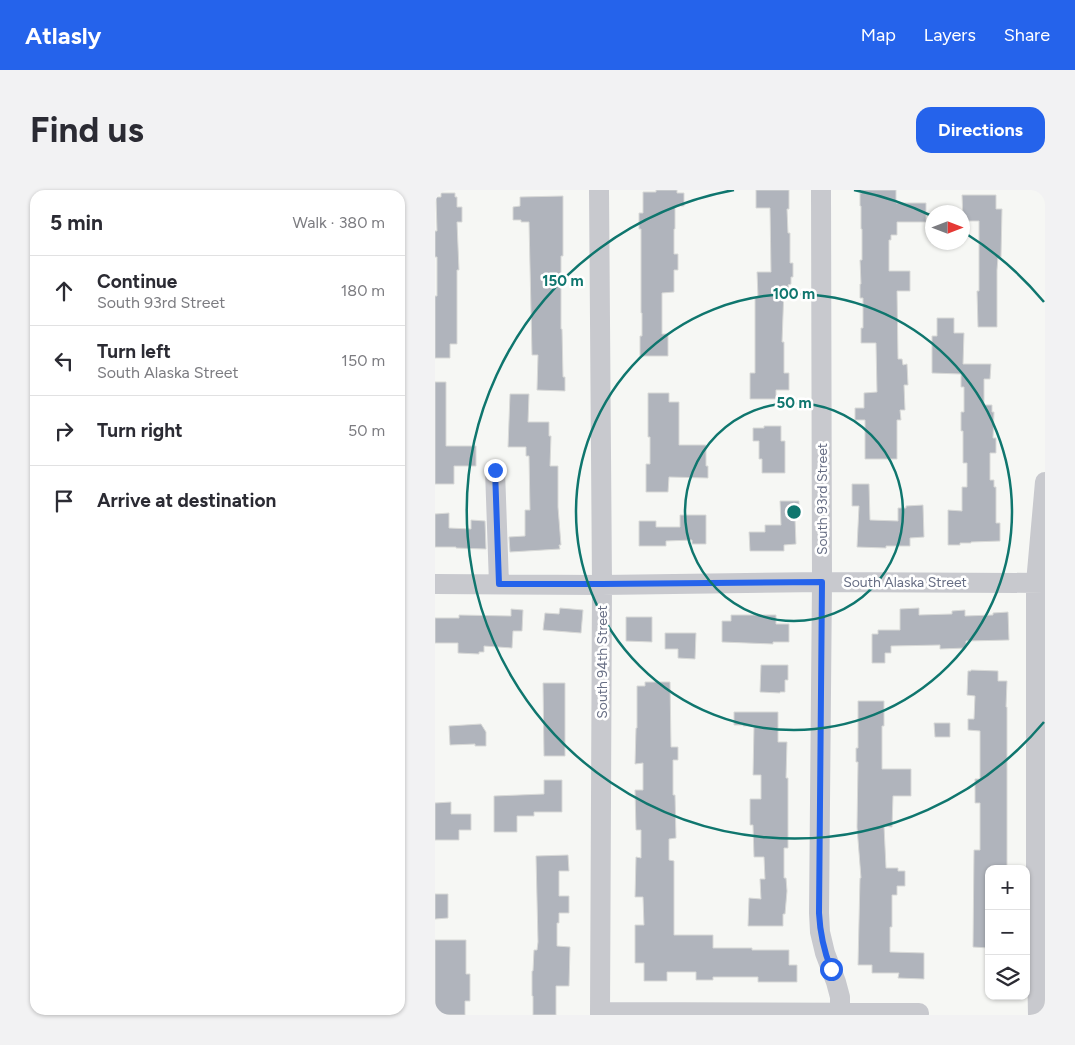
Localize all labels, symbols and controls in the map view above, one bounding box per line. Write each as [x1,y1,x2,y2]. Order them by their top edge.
text: Atlasly [25,21,101,50]
text: Map [861,24,896,46]
text: Layers [924,24,976,46]
text: Share [1004,24,1050,46]
button: Directions [916,107,1045,153]
text: Find us [30,109,144,151]
north arrow [925,205,970,250]
text: 5 min [50,210,103,235]
text: Walk · 380 m [293,213,385,232]
text: Continue [97,270,177,293]
text: 150 m [542,272,584,290]
icon: ahead [50,277,78,305]
text: 180 m [341,281,385,300]
text: 100 m [773,285,815,303]
text: South 93rd Street [97,293,225,312]
text: Turn left [97,340,171,363]
icon: left [50,347,78,375]
text: 150 m [341,351,385,370]
text: South Alaska Street [97,363,238,382]
text: 50 m [776,394,812,412]
icon: right [50,417,78,445]
text: Turn right [97,419,183,442]
text: 50 m [348,421,385,440]
street label: South 93rd Street [814,443,831,555]
route end [484,459,507,482]
icon: arrive [50,487,78,515]
text: Arrive at destination [97,489,276,512]
centre of rings [785,503,803,521]
street label: South Alaska Street [843,574,967,591]
street label: South 94th Street [594,605,611,719]
map controls [985,865,1030,1000]
button: + [985,865,1030,910]
button: − [985,910,1030,955]
button: layers [985,955,1030,1000]
route start [820,958,843,981]

